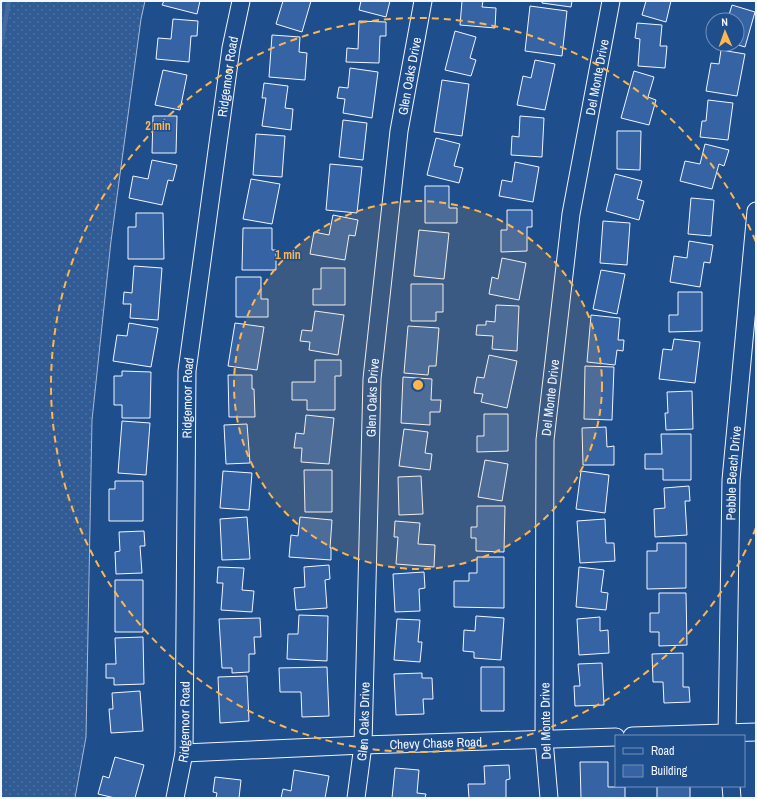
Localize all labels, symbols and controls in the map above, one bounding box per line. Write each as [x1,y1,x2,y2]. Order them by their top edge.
north arrow [705,12,745,52]
text: N [721,15,728,29]
street label: Ridgemoor Road [214,35,242,118]
street label: Glen Oaks Drive [394,36,425,116]
street label: Del Monte Drive [582,38,613,117]
text: 2 min [145,118,171,134]
text: 1 min [275,247,301,263]
street label: Ridgemoor Road [178,356,198,439]
street label: Glen Oaks Drive [363,357,383,437]
street label: Del Monte Drive [538,358,563,437]
centre of rings [411,378,425,392]
street label: Pebble Beach Drive [722,425,745,521]
street label: Ridgemoor Road [174,681,194,764]
street label: Glen Oaks Drive [353,682,374,762]
street label: Del Monte Drive [536,682,555,760]
street label: Chevy Chase Road [389,733,482,753]
legend [615,735,745,787]
text: Road [651,743,675,759]
text: Building [651,763,688,779]

